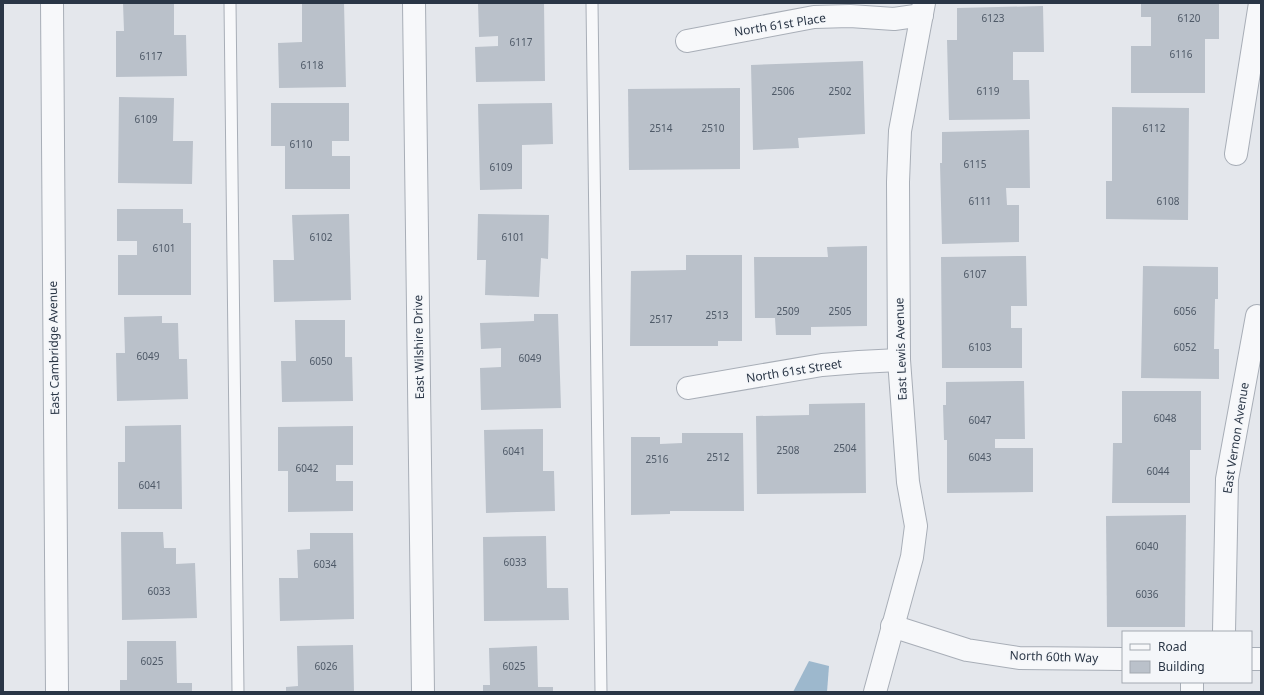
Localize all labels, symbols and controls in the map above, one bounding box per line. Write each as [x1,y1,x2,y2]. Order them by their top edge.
street label: North 61st Place [733,9,827,40]
house number: 6123 [982,11,1005,25]
house number: 6120 [1178,11,1201,25]
house number: 6117 [510,35,533,49]
house number: 6116 [1170,47,1193,61]
house number: 6117 [140,49,163,63]
house number: 6118 [301,58,324,72]
house number: 2506 [772,84,795,98]
house number: 2502 [829,84,852,98]
house number: 6119 [977,84,1000,98]
house number: 6109 [135,112,158,126]
house number: 2514 [650,121,673,135]
house number: 2510 [702,121,725,135]
house number: 6112 [1143,121,1166,135]
house number: 6110 [290,137,313,151]
house number: 6115 [964,157,987,171]
house number: 6109 [490,160,513,174]
house number: 6111 [969,194,991,208]
house number: 6108 [1157,194,1180,208]
house number: 6102 [310,230,333,244]
house number: 6101 [502,230,524,244]
house number: 6101 [153,241,175,255]
house number: 6107 [964,267,987,281]
street label: East Cambridge Avenue [44,280,63,415]
street label: East Wilshire Drive [409,294,428,399]
street label: East Lewis Avenue [890,297,911,401]
house number: 2509 [777,304,800,318]
house number: 2505 [829,304,852,318]
house number: 6056 [1174,304,1197,318]
house number: 2513 [706,308,729,322]
house number: 2517 [650,312,673,326]
house number: 6103 [969,340,992,354]
house number: 6052 [1174,340,1197,354]
house number: 6049 [137,349,160,363]
house number: 6049 [519,351,542,365]
house number: 6050 [310,354,333,368]
street label: North 61st Street [745,354,844,386]
street label: East Vernon Avenue [1218,381,1253,495]
house number: 6048 [1154,411,1177,425]
house number: 6047 [969,413,992,427]
house number: 2504 [834,441,857,455]
house number: 2508 [777,443,800,457]
house number: 6041 [503,444,525,458]
house number: 2512 [707,450,730,464]
house number: 6043 [969,450,992,464]
house number: 2516 [646,452,669,466]
house number: 6042 [296,461,319,475]
house number: 6044 [1147,464,1170,478]
house number: 6041 [139,478,161,492]
house number: 6040 [1136,539,1159,553]
house number: 6033 [504,555,527,569]
house number: 6034 [314,557,337,571]
house number: 6033 [148,584,171,598]
house number: 6036 [1136,587,1159,601]
legend [1122,631,1252,683]
text: Road [1158,638,1187,655]
street label: North 60th Way [1009,646,1099,667]
house number: 6025 [141,654,164,668]
text: Building [1158,658,1205,675]
house number: 6026 [315,659,338,673]
house number: 6025 [503,659,526,673]

